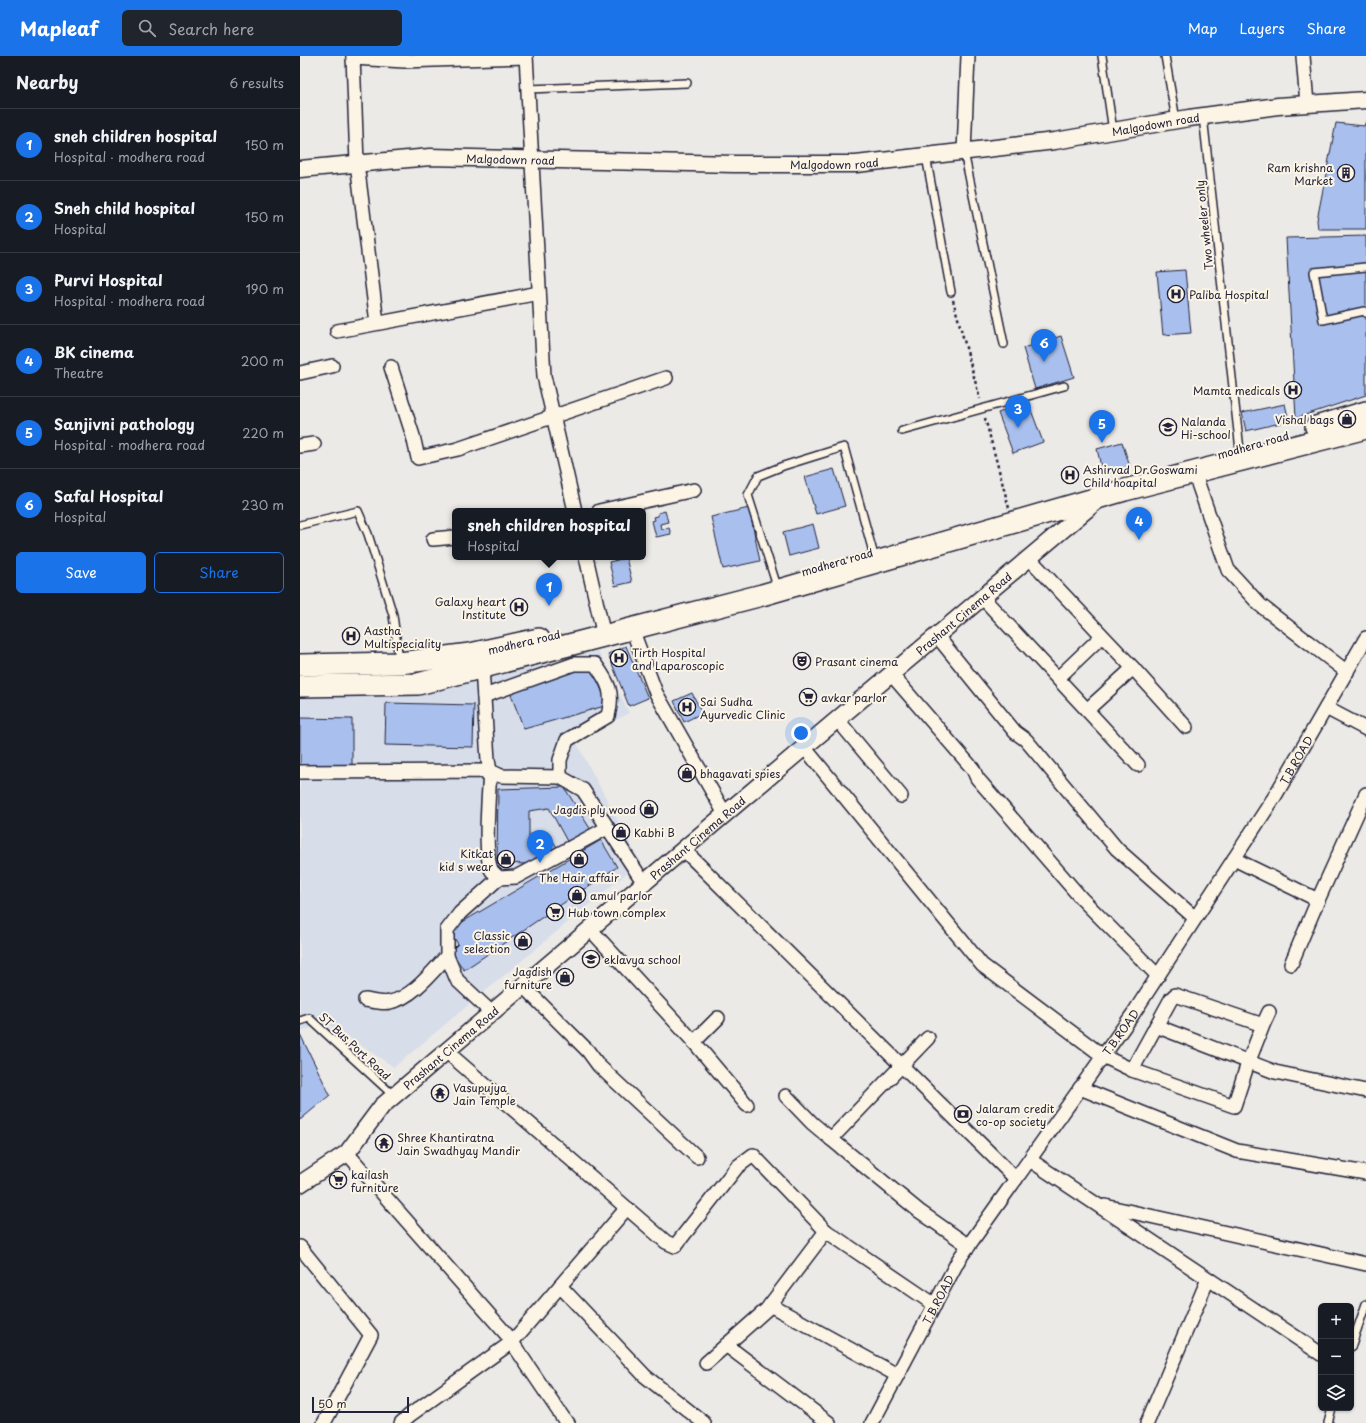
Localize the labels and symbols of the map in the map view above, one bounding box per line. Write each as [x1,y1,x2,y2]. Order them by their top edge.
street label: Malgodown road [1110,108,1200,140]
street label: Malgodown road [466,149,555,168]
street label: Malgodown road [790,153,880,173]
place label: Ram krishna Market [1267,159,1334,189]
building icon: Ram krishna Market [1336,163,1356,183]
street label: Two wheeler only [1191,179,1217,271]
hospital icon: Paliba Hospital [1166,284,1186,304]
place label: Paliba Hospital [1189,286,1269,303]
pin: 6 [1031,329,1057,362]
hospital icon: Mamta medicals [1283,380,1303,400]
place label: Mamta medicals [1193,382,1280,399]
pin: 3 [1005,395,1031,428]
shop icon: Vishal bags [1337,409,1357,429]
pin: 5 [1089,410,1115,443]
place label: Vishal bags [1275,411,1334,428]
place label: Nalanda Hi-school [1181,413,1231,443]
school or university icon: Nalanda Hi-school [1158,417,1178,437]
street label: modhera road [1215,427,1291,463]
place label: Ashirvad Dr.Goswami Child hoapital [1083,461,1198,491]
hospital icon: Ashirvad Dr.Goswami Child hoapital [1060,465,1080,485]
pin: 4 [1126,507,1152,540]
street label: modhera road [799,544,875,580]
street label: Prashant Cinema Road [912,568,1015,659]
pin: 1 [536,573,562,606]
place label: Galaxy heart Institute [435,593,507,623]
hospital icon: Galaxy heart Institute [509,597,529,617]
place label: Aastha Multispeciality [364,622,441,652]
street label: modhera road [486,625,562,659]
hospital icon: Aastha Multispeciality [341,626,361,646]
place label: Tirth Hospital and Laparoscopic [632,644,724,674]
hospital icon: Tirth Hospital and Laparoscopic [609,648,629,668]
theatre icon: Prasant cinema [792,651,812,671]
place label: Prasant cinema [815,653,898,670]
supermarket icon: avkar parlor [798,687,818,707]
place label: avkar parlor [821,689,887,706]
place label: Sai Sudha Ayurvedic Clinic [700,693,786,723]
hospital icon: Sai Sudha Ayurvedic Clinic [677,697,697,717]
your location [791,723,811,743]
street label: T.B.ROAD [1275,732,1317,787]
shop icon: bhagavati spies [677,763,697,783]
place label: bhagavati spies [700,765,780,782]
street label: Prashant Cinema Road [646,792,749,883]
shop icon: Jagdis ply wood [639,799,659,819]
place label: Jagdis ply wood [554,801,636,818]
shop icon: Kabhi B [611,822,631,842]
place label: Kabhi B [634,824,675,841]
pin: 2 [527,830,553,863]
place label: Kitkat kid s wear [439,845,494,875]
shop icon: Kitkat kid s wear [496,849,516,869]
shop icon: The Hair affair [569,849,589,869]
place label: The Hair affair [539,869,619,886]
shop icon: amul parlor [567,885,587,905]
place label: amul parlor [590,887,653,904]
supermarket icon: Hub town complex [545,902,565,922]
place label: Hub town complex [568,904,666,921]
place label: Classic selection [464,927,510,957]
shop icon: Classic selection [513,931,533,951]
school or university icon: eklavya school [581,949,601,969]
place label: eklavya school [604,951,681,968]
place label: Jagdish furniture [504,963,552,993]
shop icon: Jagdish furniture [555,967,575,987]
street label: Prashant Cinema Road [399,1002,502,1093]
street label: T.B.ROAD [1098,1005,1143,1059]
street label: ST Bus Port Road [315,1008,395,1084]
place label: Vasupujya Jain Temple [453,1079,516,1109]
temple icon: Vasupujya Jain Temple [430,1083,450,1103]
place label: Jalaram credit co-op society [976,1100,1055,1130]
bank icon: Jalaram credit co-op society [953,1104,973,1124]
place label: Shree Khantiratna Jain Swadhyay Mandir [397,1129,520,1159]
temple icon: Shree Khantiratna Jain Swadhyay Mandir [374,1133,394,1153]
place label: kailash furniture [351,1166,399,1196]
supermarket icon: kailash furniture [328,1170,348,1190]
street label: T.B.ROAD [918,1272,958,1327]
scale bar [312,1395,409,1414]

